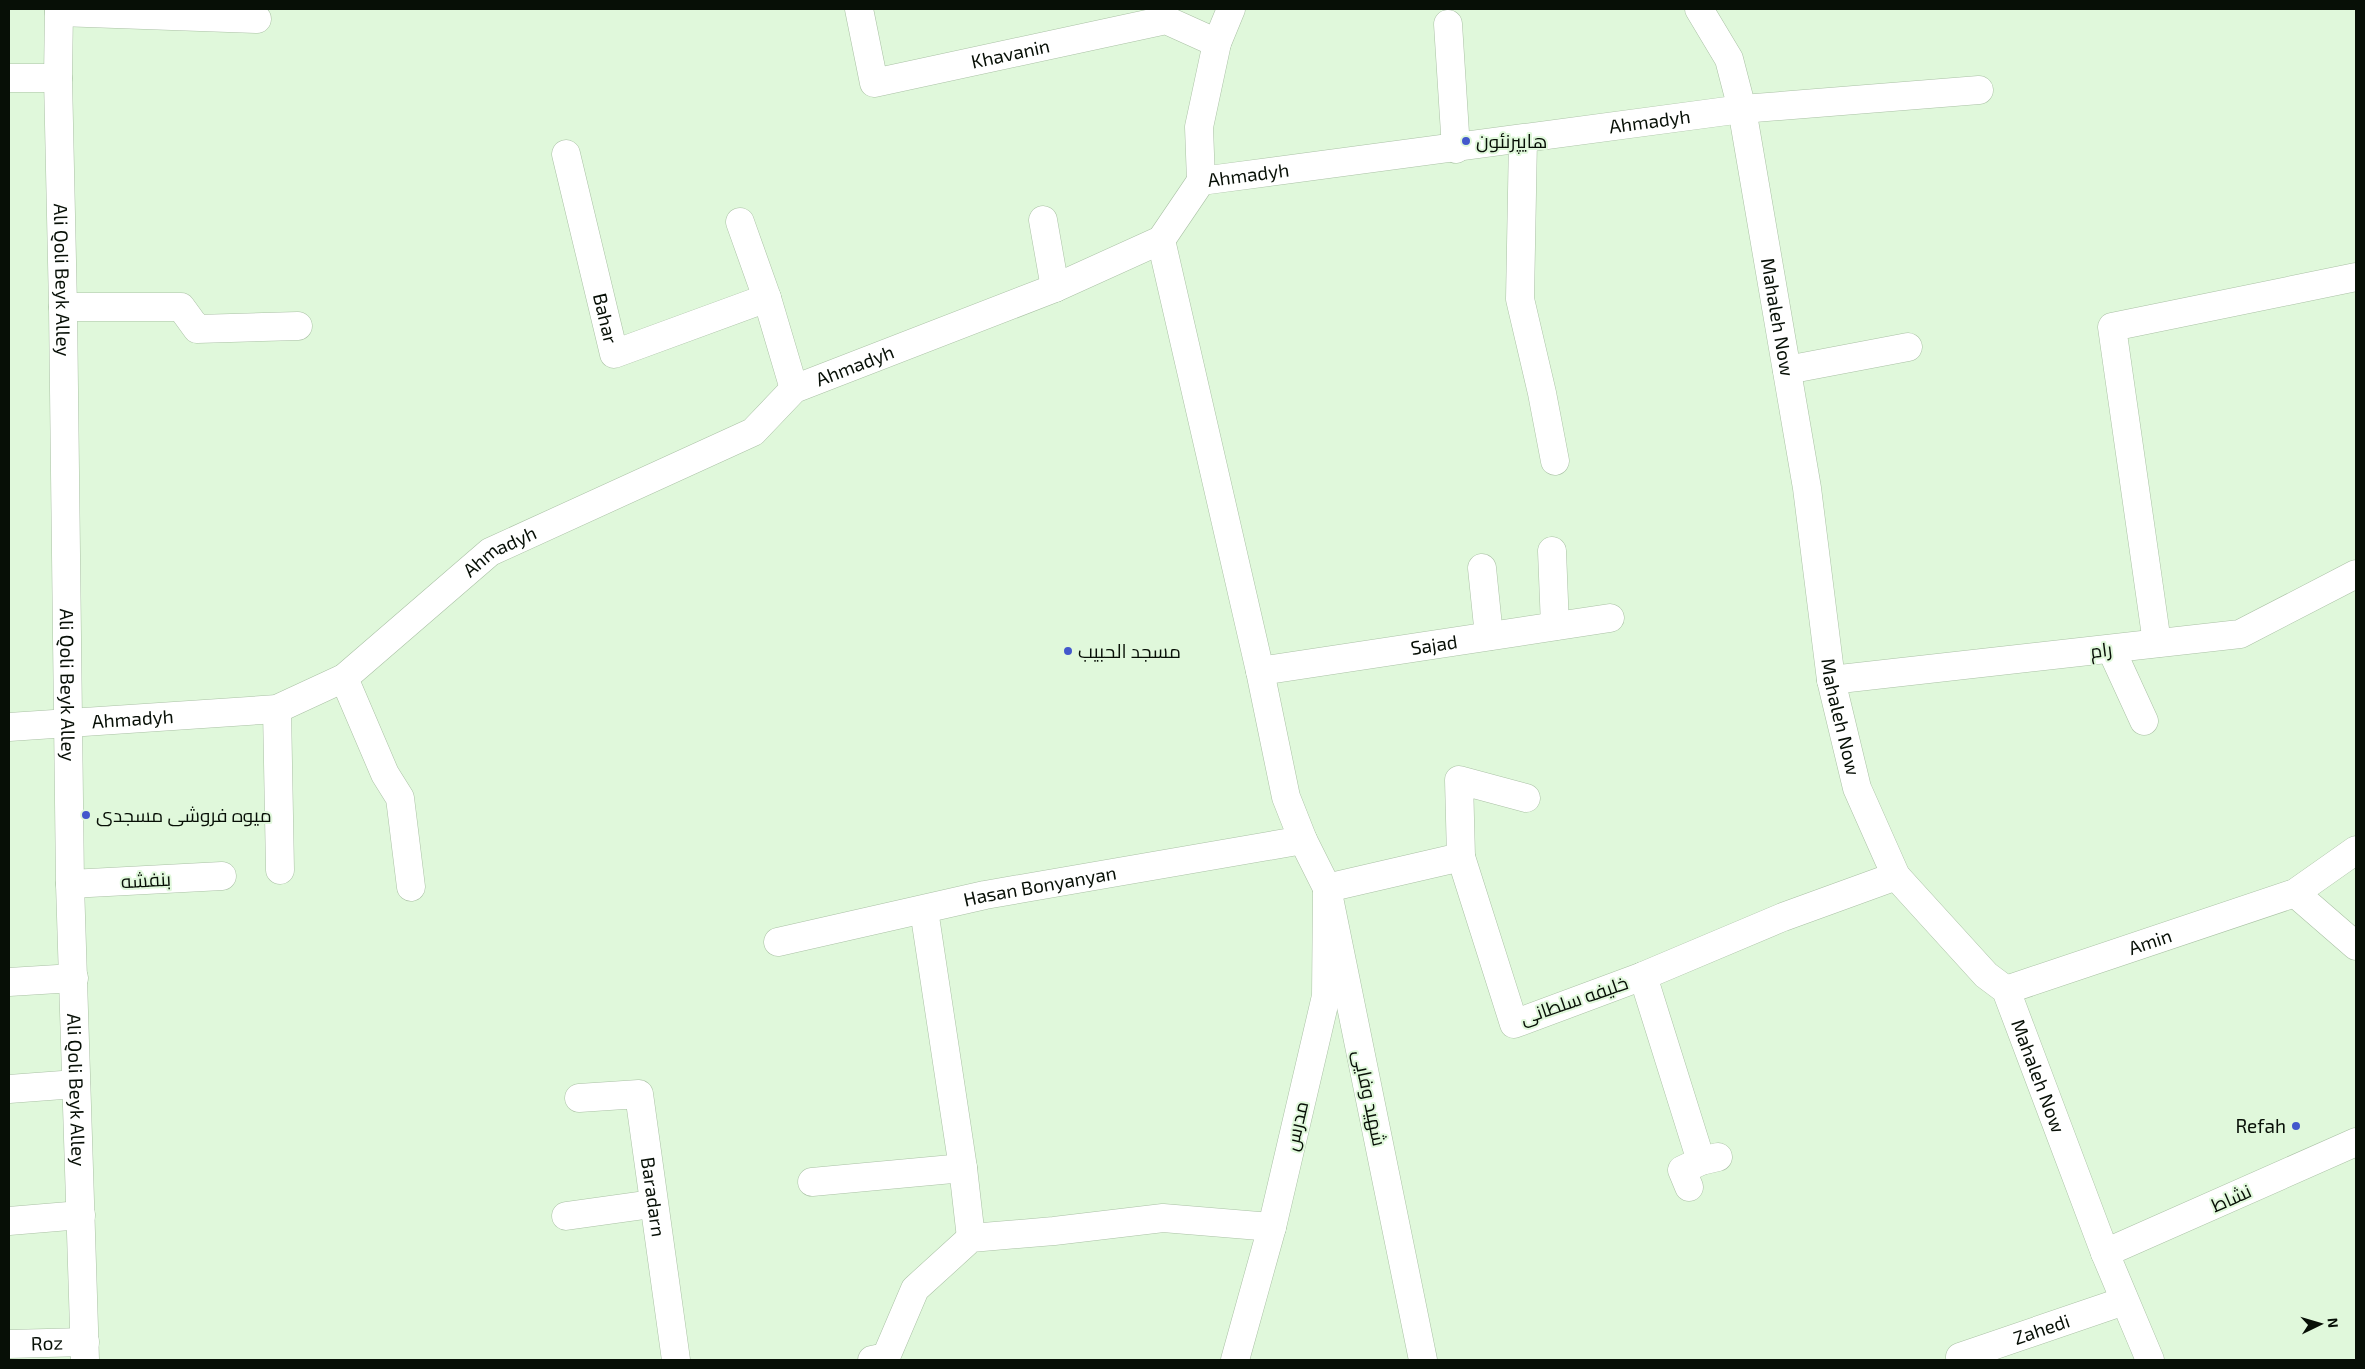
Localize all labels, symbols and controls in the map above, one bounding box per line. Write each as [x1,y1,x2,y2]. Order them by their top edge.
street label: Khavanin [969,33,1052,73]
street label: Ahmadyh [1608,104,1692,138]
place label: هایپرنئون [1476,129,1547,154]
marker: هایپرنئون [1460,135,1472,147]
street label: Ahmadyh [1206,157,1290,191]
street label: Ali Qoli Beyk Alley [50,203,76,357]
street label: Mahaleh Now [1757,256,1800,378]
street label: Bahar [589,291,623,346]
street label: Ahmadyh [812,339,897,391]
street label: Ahmadyh [458,520,540,581]
street label: Ali Qoli Beyk Alley [56,608,81,762]
street label: Sajad [1409,629,1459,659]
street label: رام [2089,637,2114,665]
place label: مسجد الحبیب [1078,639,1181,662]
marker: مسجد الحبیب [1062,645,1074,657]
street label: Mahaleh Now [1817,657,1866,778]
street label: Ahmadyh [91,704,174,732]
place label: میوه فروشی مسجدی [96,803,272,827]
marker: میوه فروشی مسجدی [80,809,92,821]
street label: Hasan Bonyanyan [961,860,1118,911]
street label: بنفشه [120,867,172,892]
street label: Amin [2125,923,2175,959]
street label: خلیفه سلطانی [1517,970,1631,1030]
street label: Ali Qoli Beyk Alley [63,1013,91,1167]
street label: Mahaleh Now [2007,1016,2071,1136]
street label: شهید وفایی [1348,1048,1392,1148]
street label: مدرس [1279,1099,1313,1153]
place label: Refah [2235,1114,2286,1137]
marker: Refah [2290,1120,2302,1132]
street label: Baradarn [637,1155,671,1238]
street label: نشاط [2207,1179,2254,1216]
north arrow [2295,1299,2345,1349]
street label: Zahedi [2010,1308,2072,1349]
text: N [2325,1317,2342,1329]
street label: Roz [31,1331,63,1354]

